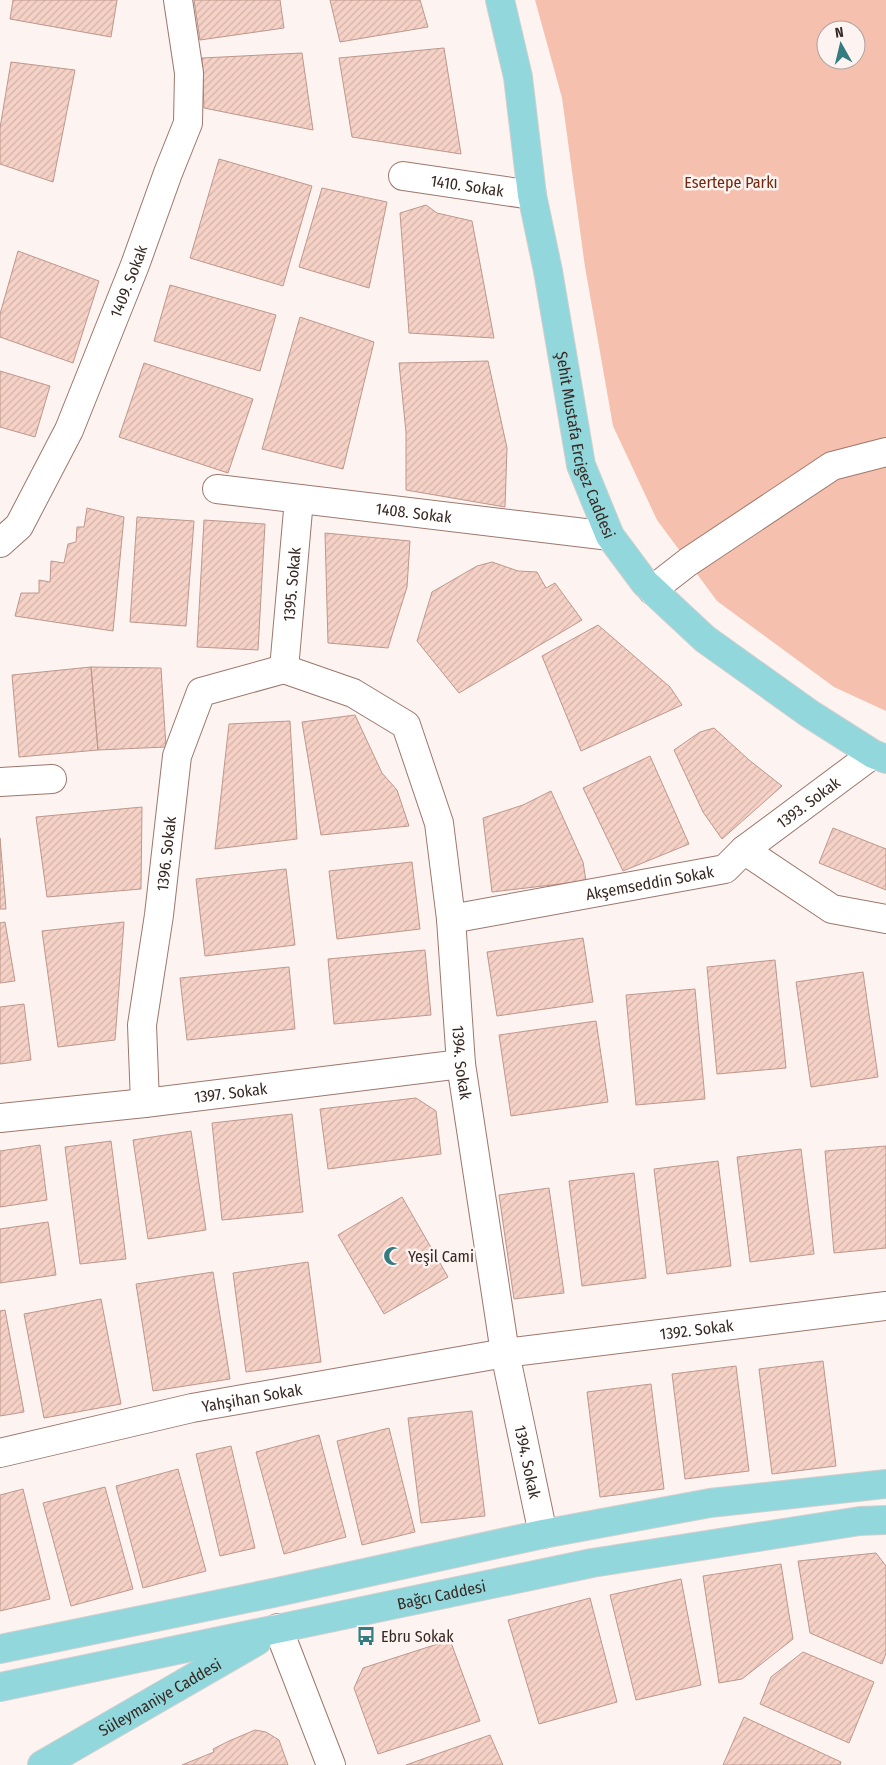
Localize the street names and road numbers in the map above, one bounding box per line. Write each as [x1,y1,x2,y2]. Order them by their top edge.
street label: 1410. Sokak [429,171,506,200]
street label: 1409. Sokak [106,242,151,320]
street label: Şehit Mustafa Ercigez Caddesi [552,350,619,541]
street label: 1408. Sokak [375,499,453,527]
street label: 1395. Sokak [279,546,304,622]
street label: 1393. Sokak [773,772,844,832]
street label: 1396. Sokak [152,815,180,892]
street label: Akşemseddin Sokak [584,862,716,904]
street label: 1394. Sokak [449,1025,476,1101]
street label: 1397. Sokak [193,1078,269,1106]
street label: 1392. Sokak [659,1315,735,1343]
street label: Yahşihan Sokak [200,1379,304,1416]
street label: 1394. Sokak [511,1423,545,1501]
street label: Bağcı Caddesi [395,1576,487,1613]
street label: Süleymaniye Caddesi [95,1654,225,1740]

